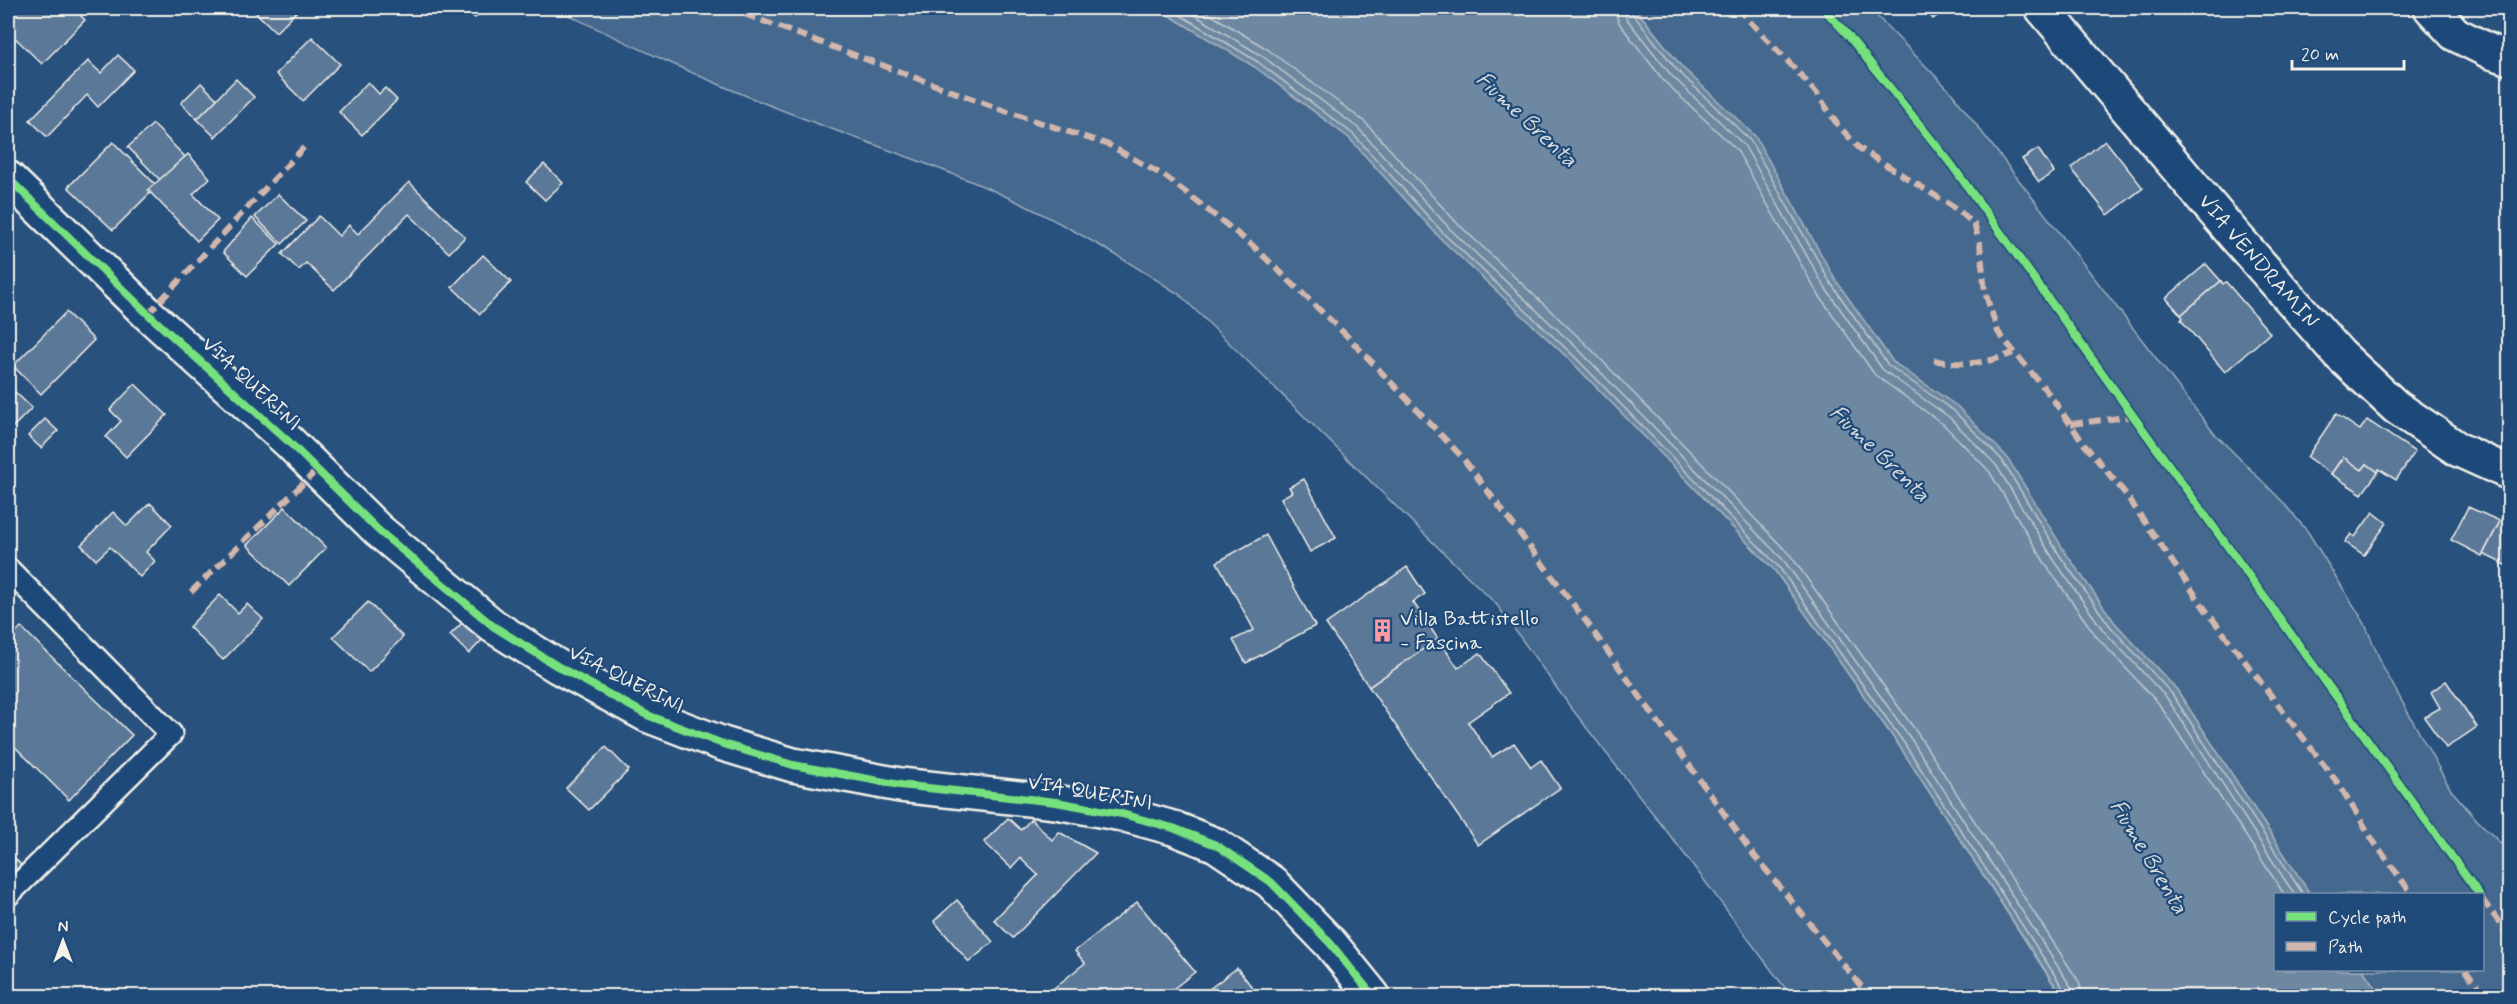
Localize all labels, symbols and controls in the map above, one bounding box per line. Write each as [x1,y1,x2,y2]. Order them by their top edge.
scale bar [2292,33,2404,71]
text: 20 m [2301,43,2339,67]
water label: Fiume Brenta [1469,66,1583,174]
street label: VIA VENDRAMIN [2192,188,2325,335]
street label: VIA QUERINI [195,331,307,437]
water label: Fiume Brenta [1823,399,1935,509]
place label: Villa Battistello - Fascina [1400,605,1539,657]
building icon: Villa Battistello - Fascina [1369,618,1395,644]
street label: VIA QUERINI [563,639,689,721]
street label: VIA QUERINI [1025,768,1155,818]
water label: Fiume Brenta [2103,795,2193,919]
legend [2274,893,2484,971]
text: Cycle path [2328,906,2406,930]
north arrow [33,911,93,971]
text: N [58,917,68,938]
text: Path [2328,936,2363,960]

